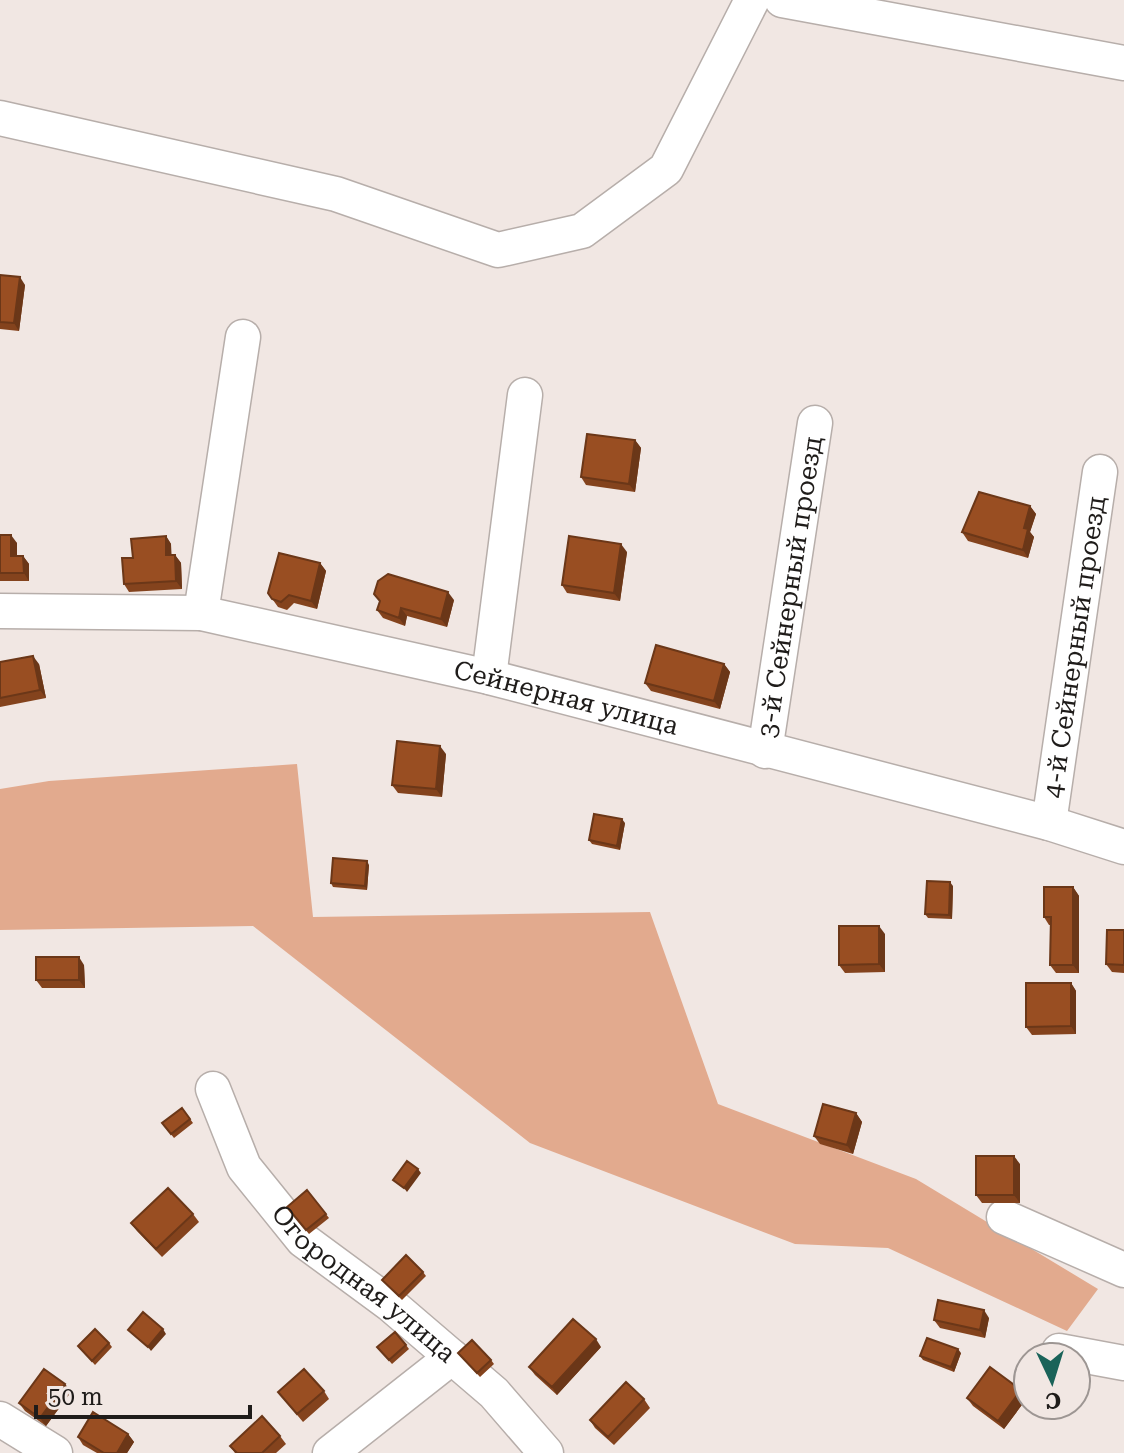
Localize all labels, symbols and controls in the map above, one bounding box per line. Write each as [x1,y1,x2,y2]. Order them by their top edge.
street label: 3-й Сейнерный проезд [752,434,828,740]
street label: 4-й Сейнерный проезд [1038,494,1111,800]
street label: Сейнерная улица [451,655,682,741]
street label: Огородная улица [265,1199,462,1368]
north arrow [1012,1341,1092,1421]
scale bar [36,1369,250,1419]
text: 50 m [48,1383,103,1411]
text: С [1045,1387,1062,1413]

